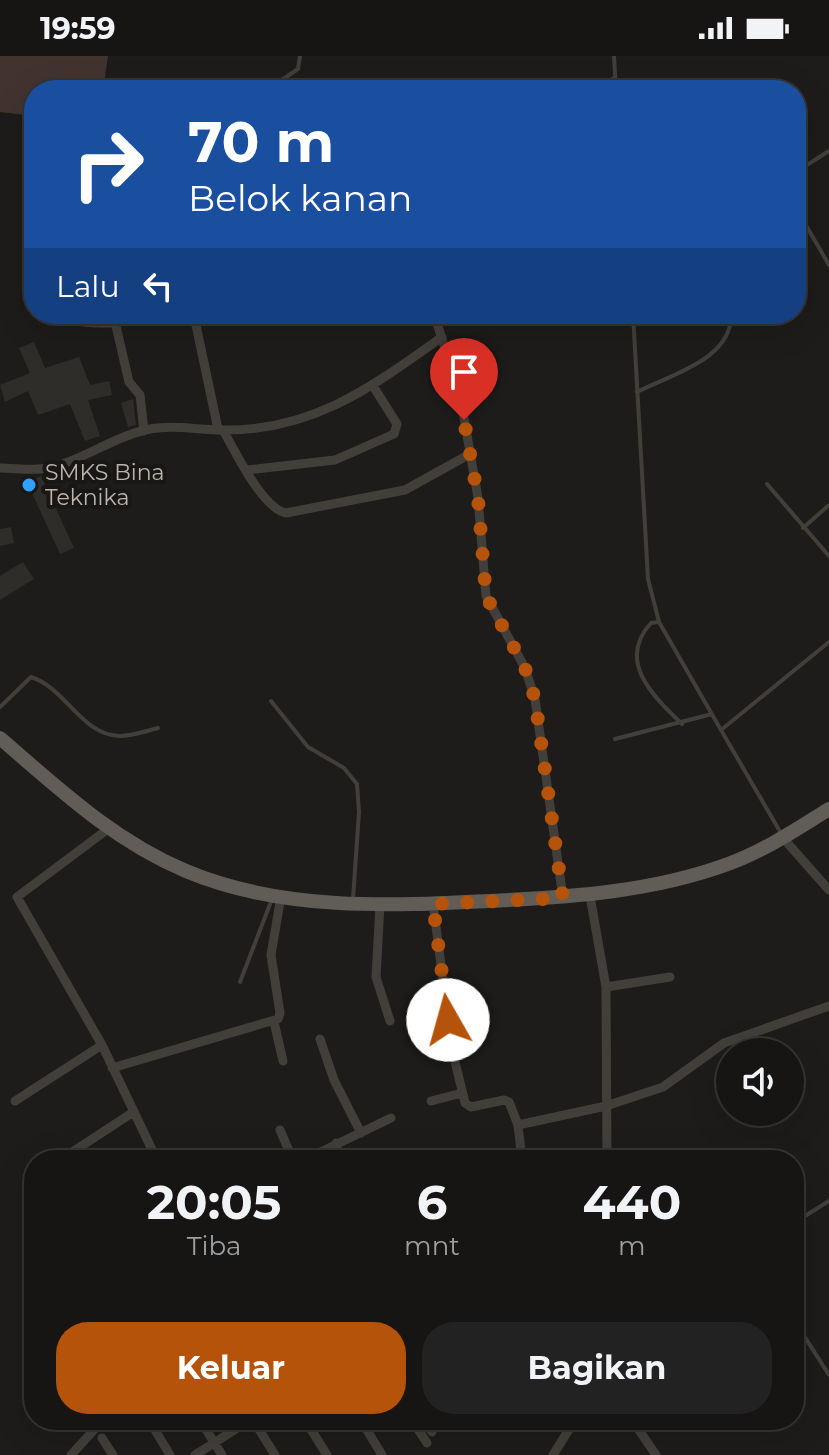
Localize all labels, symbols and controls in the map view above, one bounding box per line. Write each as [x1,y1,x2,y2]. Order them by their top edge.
text: 19:59 [40,10,116,47]
text: 70 m [188,108,334,176]
icon: right [56,112,160,216]
text: Belok kanan [188,176,412,220]
icon: left [136,264,180,308]
text: Lalu [56,268,120,305]
pin [430,338,498,420]
icon: arrive [442,350,486,394]
place label: SMKS Bina Teknika [45,459,165,511]
marker: SMKS Bina Teknika [20,476,38,494]
position arrow [406,978,490,1062]
map controls [716,1038,804,1126]
button: sound [716,1038,804,1126]
text: 20:05 [147,1173,281,1231]
text: 6 [417,1173,447,1231]
text: 440 [583,1173,681,1231]
text: Tiba [187,1230,241,1262]
text: mnt [404,1230,460,1262]
text: m [618,1230,646,1262]
button: Keluar [56,1322,406,1414]
button: Bagikan [422,1322,772,1414]

